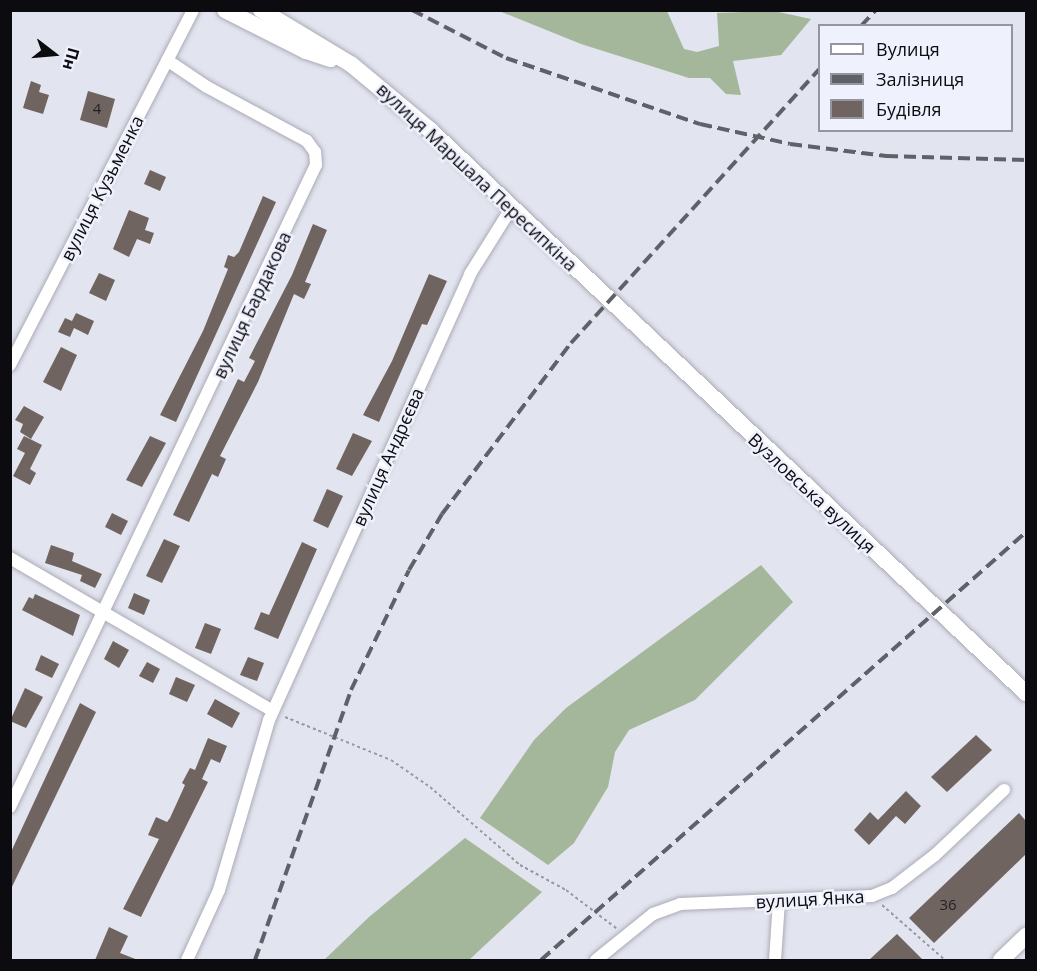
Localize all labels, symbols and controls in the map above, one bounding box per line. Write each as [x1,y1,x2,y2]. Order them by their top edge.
north arrow [24,24,84,84]
legend [818,24,1013,132]
text: Вулиця [876,37,940,61]
text: Пн [58,45,85,73]
text: Залізниця [876,67,964,91]
street label: вулиця Маршала Пересипкіна [372,78,582,276]
text: Будівля [876,97,942,121]
house number: 4 [93,100,101,118]
street label: вулиця Кузьменка [56,112,148,264]
street label: вулиця Бардакова [208,228,296,382]
street label: вулиця Андрєєва [348,384,428,530]
street label: Вузловська вулиця [744,428,880,558]
street label: вулиця Янка [755,885,865,913]
house number: 36 [939,896,957,914]

